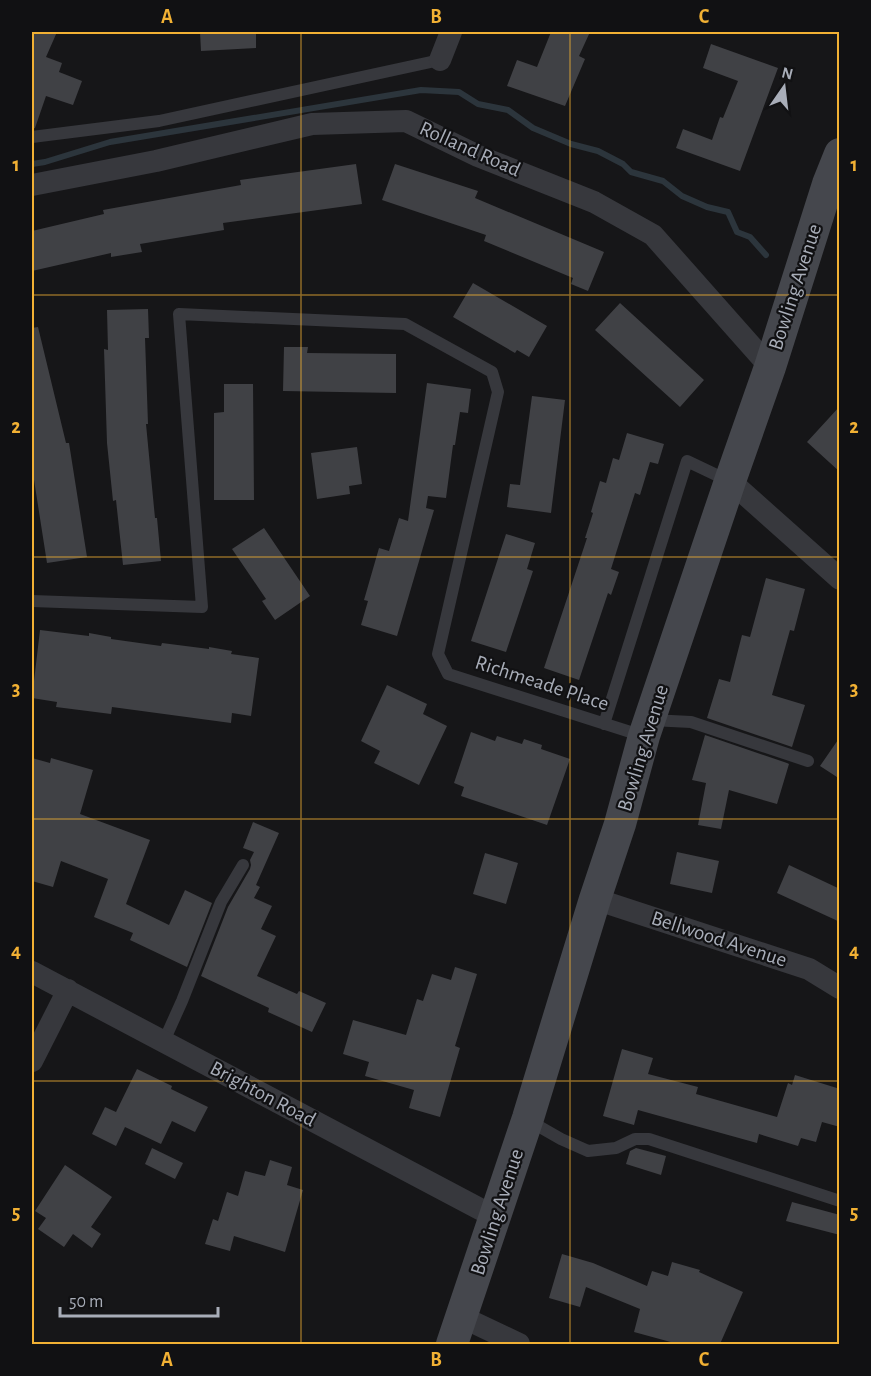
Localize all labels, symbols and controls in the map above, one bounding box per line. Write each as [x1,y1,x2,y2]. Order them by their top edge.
text: A [161,7,173,27]
text: B [430,7,442,27]
text: C [699,7,710,27]
north arrow [754,57,814,117]
text: N [780,64,795,83]
street label: Rolland Road [416,117,524,181]
text: 1 [12,155,20,175]
text: 1 [850,155,858,175]
street label: Bowling Avenue [765,221,825,353]
text: 2 [11,417,21,437]
text: 2 [849,417,859,437]
street label: Richmeade Place [473,651,611,715]
text: 3 [12,679,20,699]
text: 3 [850,679,858,699]
street label: Bowling Avenue [614,682,672,814]
street label: Bellwood Avenue [649,907,789,971]
text: 4 [11,941,21,961]
text: 4 [849,941,859,961]
street label: Brighton Road [207,1057,320,1131]
street label: Bowling Avenue [467,1146,527,1278]
text: 5 [12,1203,20,1223]
text: 5 [850,1203,858,1223]
scale bar [60,1280,218,1318]
text: 50 m [69,1293,103,1311]
text: A [161,1350,173,1370]
text: B [430,1350,442,1370]
text: C [699,1350,710,1370]

